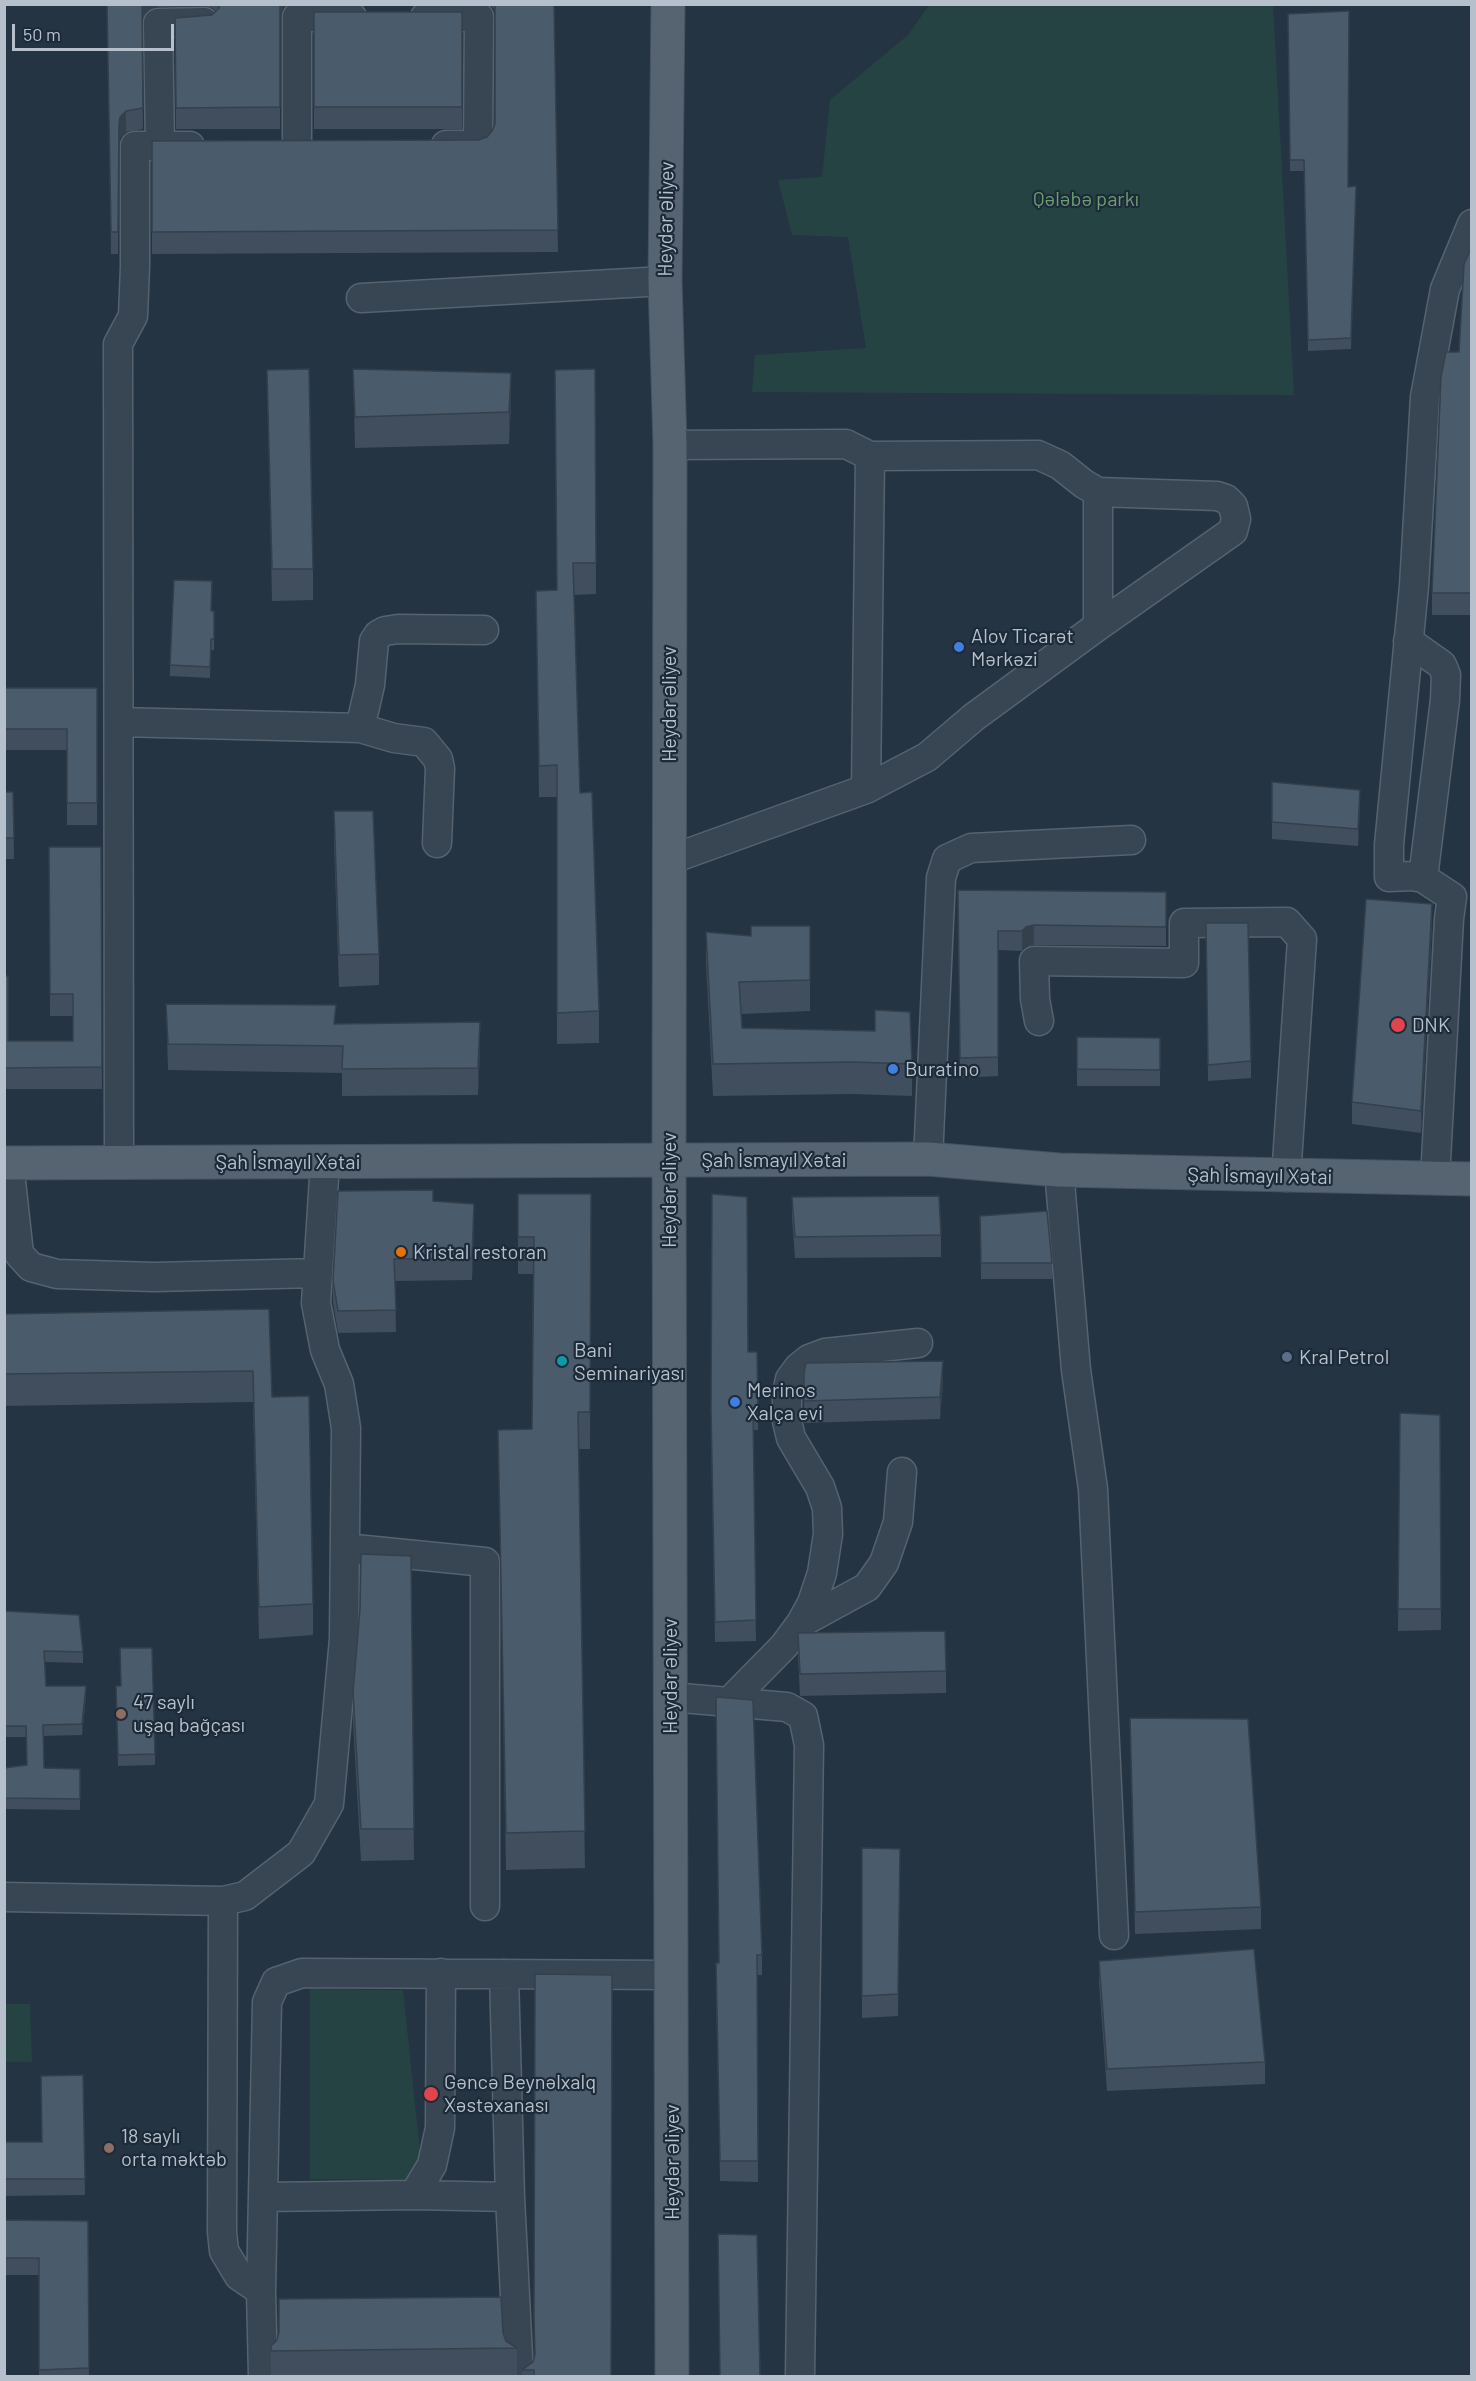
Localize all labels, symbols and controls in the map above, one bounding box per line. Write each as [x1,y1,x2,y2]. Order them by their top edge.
scale bar [15,12,177,50]
text: 50 m [23,23,61,45]
street label: Heydər Əliyev [653,161,679,277]
park label: Qələbə parkı [1033,187,1139,211]
place label: Alov Ticarət Mərkəzi [971,624,1074,671]
marker: Alov Ticarət Mərkəzi [952,640,966,654]
street label: Heydər Əliyev [657,646,681,762]
place label: DNK [1412,1013,1450,1037]
marker: DNK [1389,1016,1407,1034]
place label: Buratino [905,1057,979,1081]
marker: Buratino [886,1062,900,1076]
street label: Heydər Əliyev [657,1132,681,1248]
street label: Şah İsmayıl Xətai [701,1148,847,1172]
street label: Şah İsmayıl Xətai [215,1150,361,1174]
street label: Şah İsmayıl Xətai [1187,1163,1333,1189]
place label: Kristal restoran [413,1240,547,1264]
marker: Kristal restoran [394,1245,408,1259]
place label: Bani Seminariyası [574,1338,684,1385]
place label: Kral Petrol [1299,1345,1389,1369]
marker: Kral Petrol [1280,1350,1294,1364]
marker: Bani Seminariyası [555,1354,569,1368]
place label: Merinos Xalça evi [747,1378,823,1425]
marker: Merinos Xalça evi [728,1395,742,1409]
street label: Heydər Əliyev [658,1618,682,1734]
place label: 47 saylı uşaq bağçası [133,1690,245,1737]
marker: 47 saylı uşaq bağçası [114,1707,128,1721]
place label: Gəncə Beynəlxalq Xəstəxanası [444,2070,596,2117]
marker: Gəncə Beynəlxalq Xəstəxanası [422,2085,440,2103]
street label: Heydər Əliyev [660,2104,684,2220]
place label: 18 saylı orta məktəb [121,2124,227,2171]
marker: 18 saylı orta məktəb [102,2141,116,2155]

